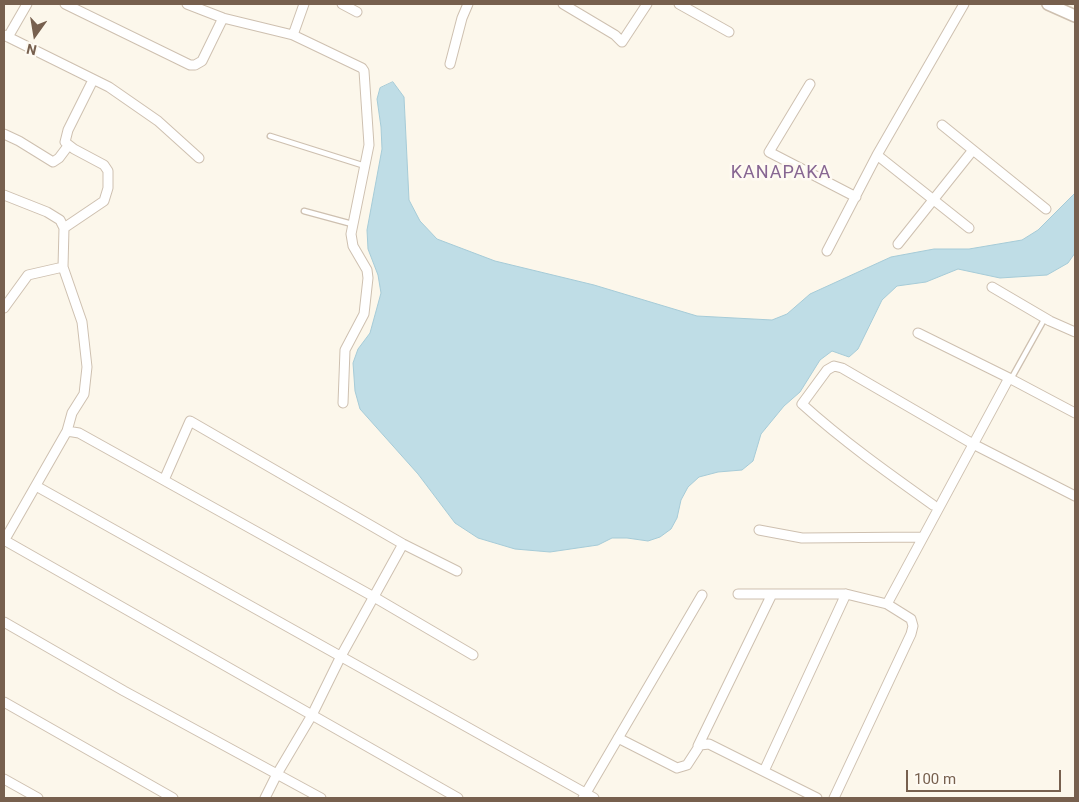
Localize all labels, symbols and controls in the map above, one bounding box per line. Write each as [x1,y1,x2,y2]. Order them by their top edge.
north arrow [10,10,60,60]
text: N [25,41,38,59]
district label: KANAPAKA [730,162,832,184]
scale bar [909,760,1064,792]
text: 100 m [914,770,956,788]

